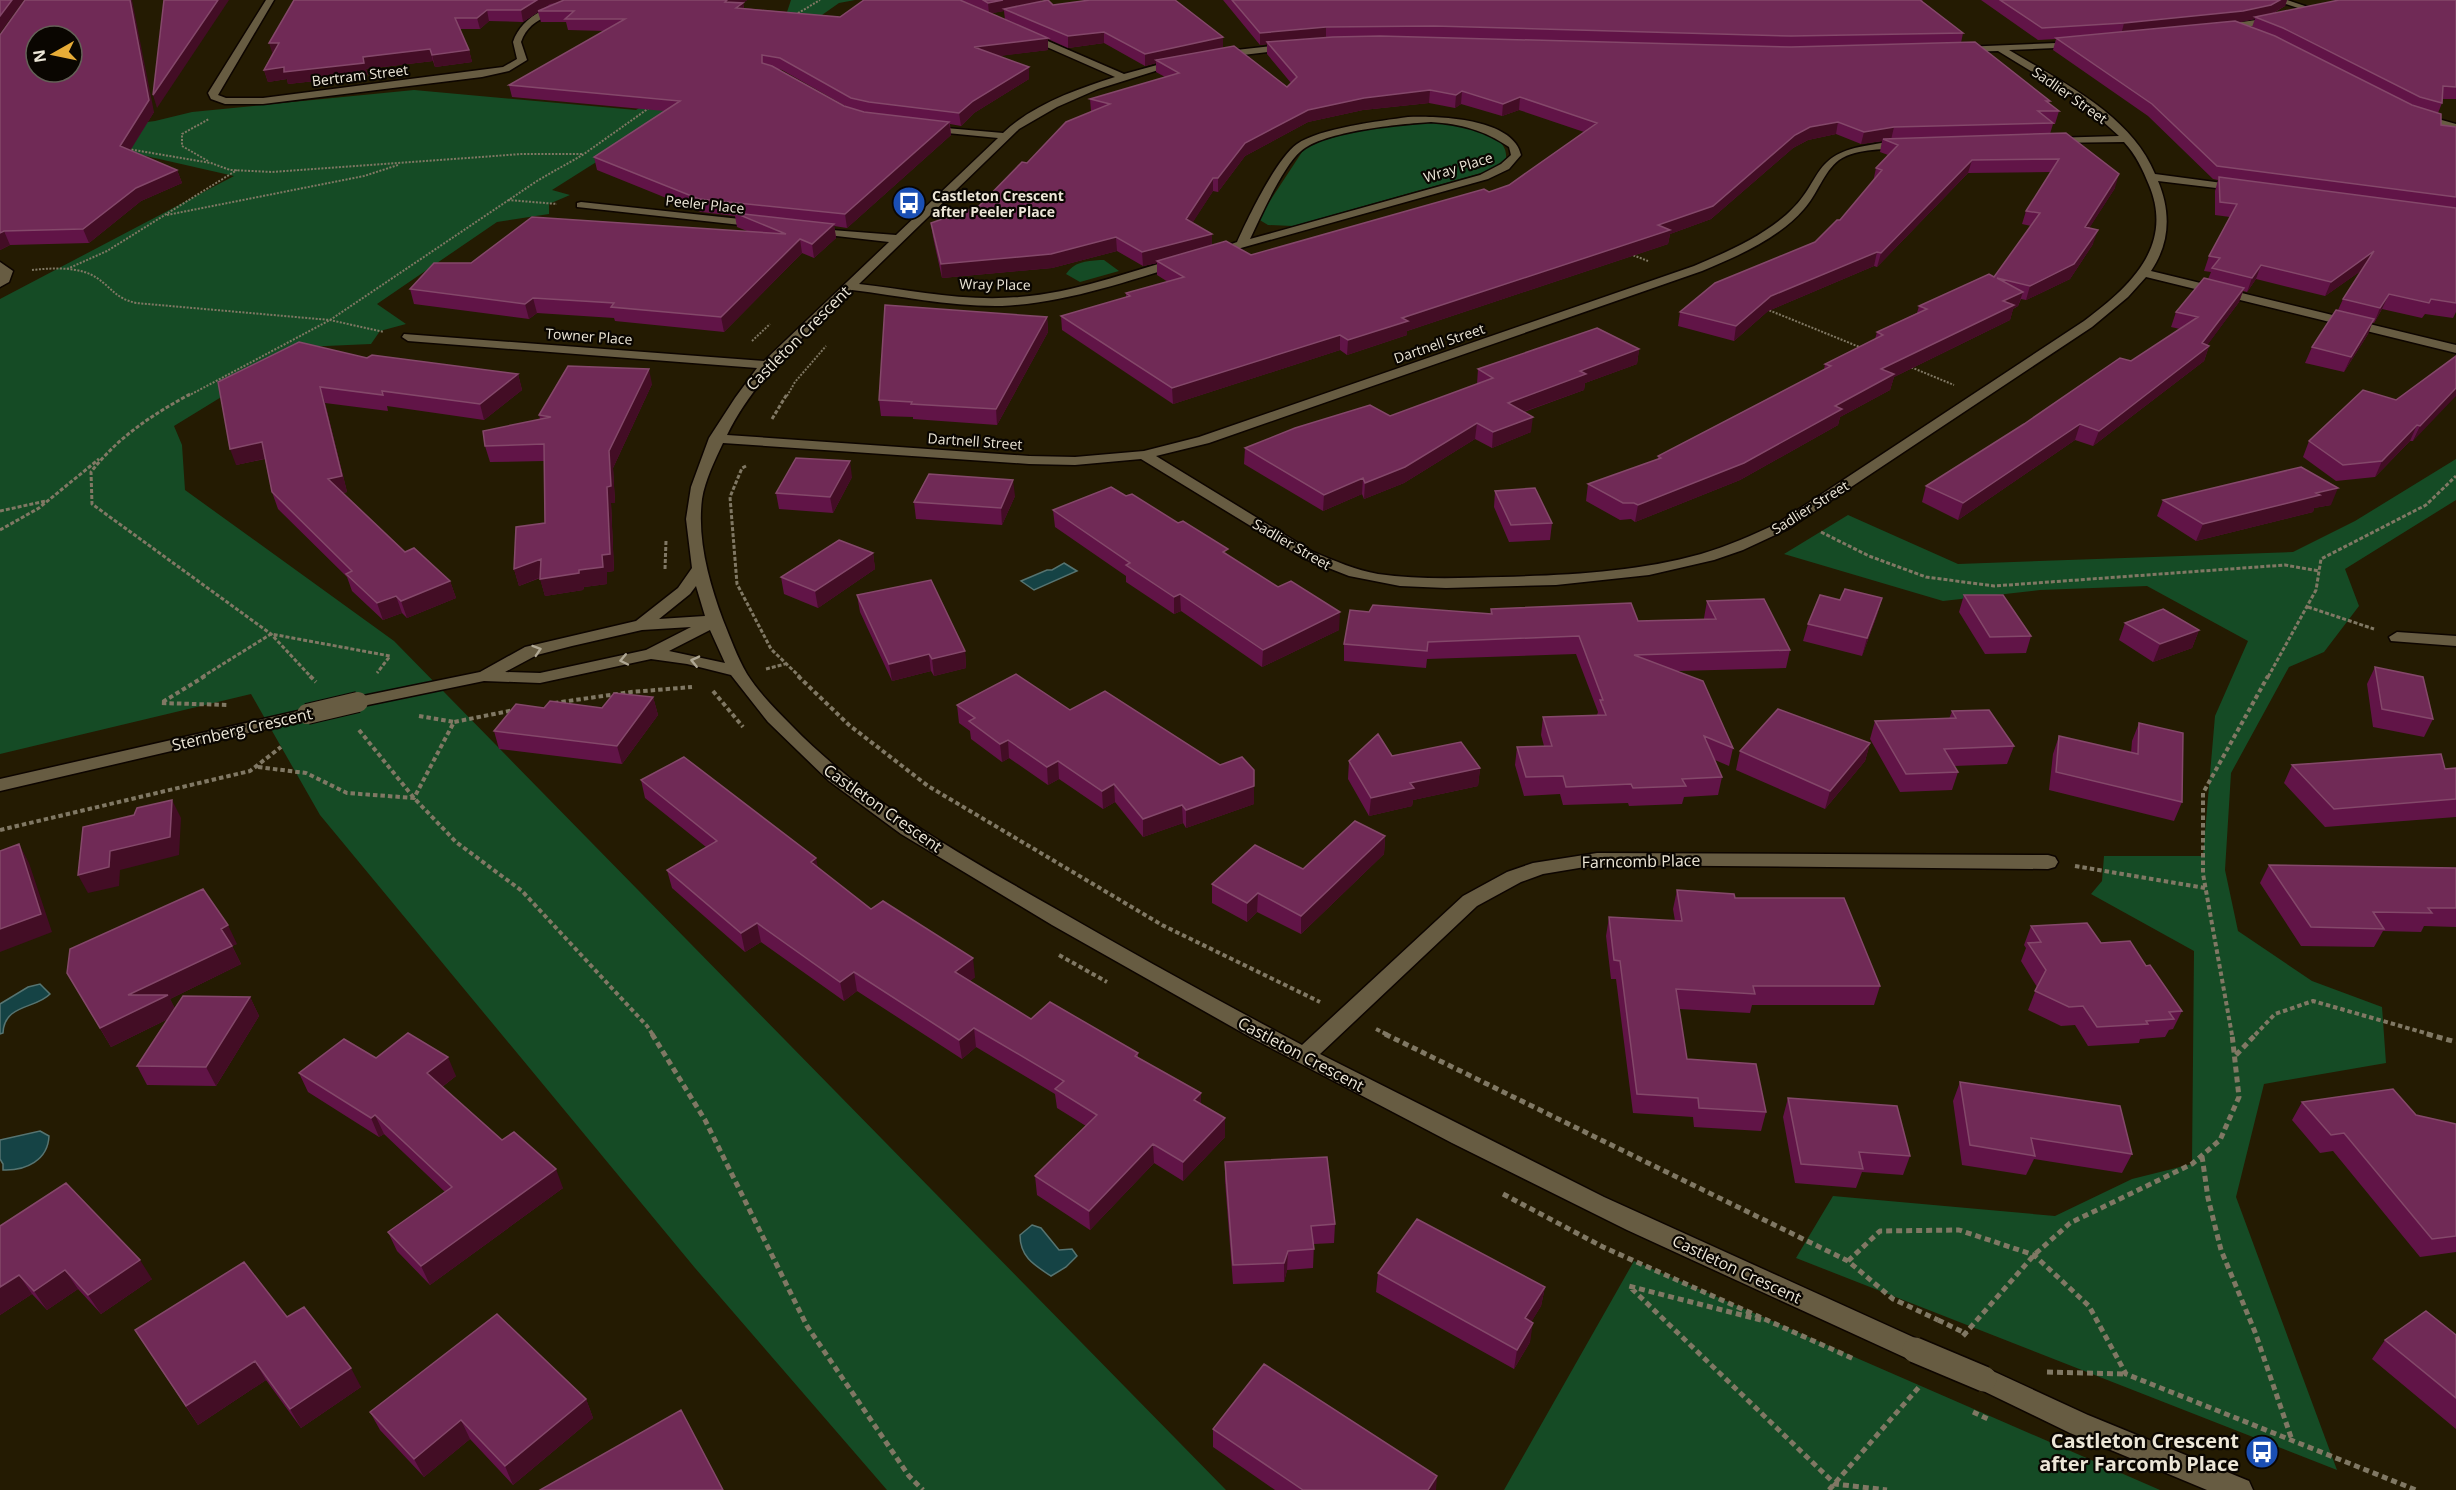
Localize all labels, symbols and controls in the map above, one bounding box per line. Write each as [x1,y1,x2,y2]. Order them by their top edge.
north arrow [24,24,84,84]
text: N [27,48,51,64]
street label: Bertram Street [311,60,409,90]
street label: Sadlier Street [2029,62,2111,128]
street label: Wray Place [1421,147,1495,187]
bus stop icon: Castleton Crescent after Peeler Place [891,185,927,221]
place label: Castleton Crescent after Peeler Place [932,186,1064,221]
street label: Peeler Place [665,190,746,218]
street label: Wray Place [959,274,1031,294]
street label: Castleton Crescent [741,281,855,395]
street label: Dartnell Street [1391,319,1487,367]
street label: Towner Place [545,323,633,349]
street label: Dartnell Street [927,428,1023,454]
street label: Sadlier Street [1768,476,1852,538]
street label: Sadlier Street [1249,514,1335,574]
one-way arrow [531,645,542,658]
one-way arrow [619,652,629,665]
one-way arrow [690,656,700,669]
street label: Sternberg Crescent [170,702,315,756]
street label: Castleton Crescent [819,759,947,857]
street label: Farncomb Place [1581,849,1701,873]
street label: Castleton Crescent [1234,1011,1368,1097]
street label: Castleton Crescent [1669,1229,1805,1309]
place label: Castleton Crescent after Farcomb Place [2039,1427,2239,1477]
bus stop icon: Castleton Crescent after Farcomb Place [2244,1434,2280,1470]

